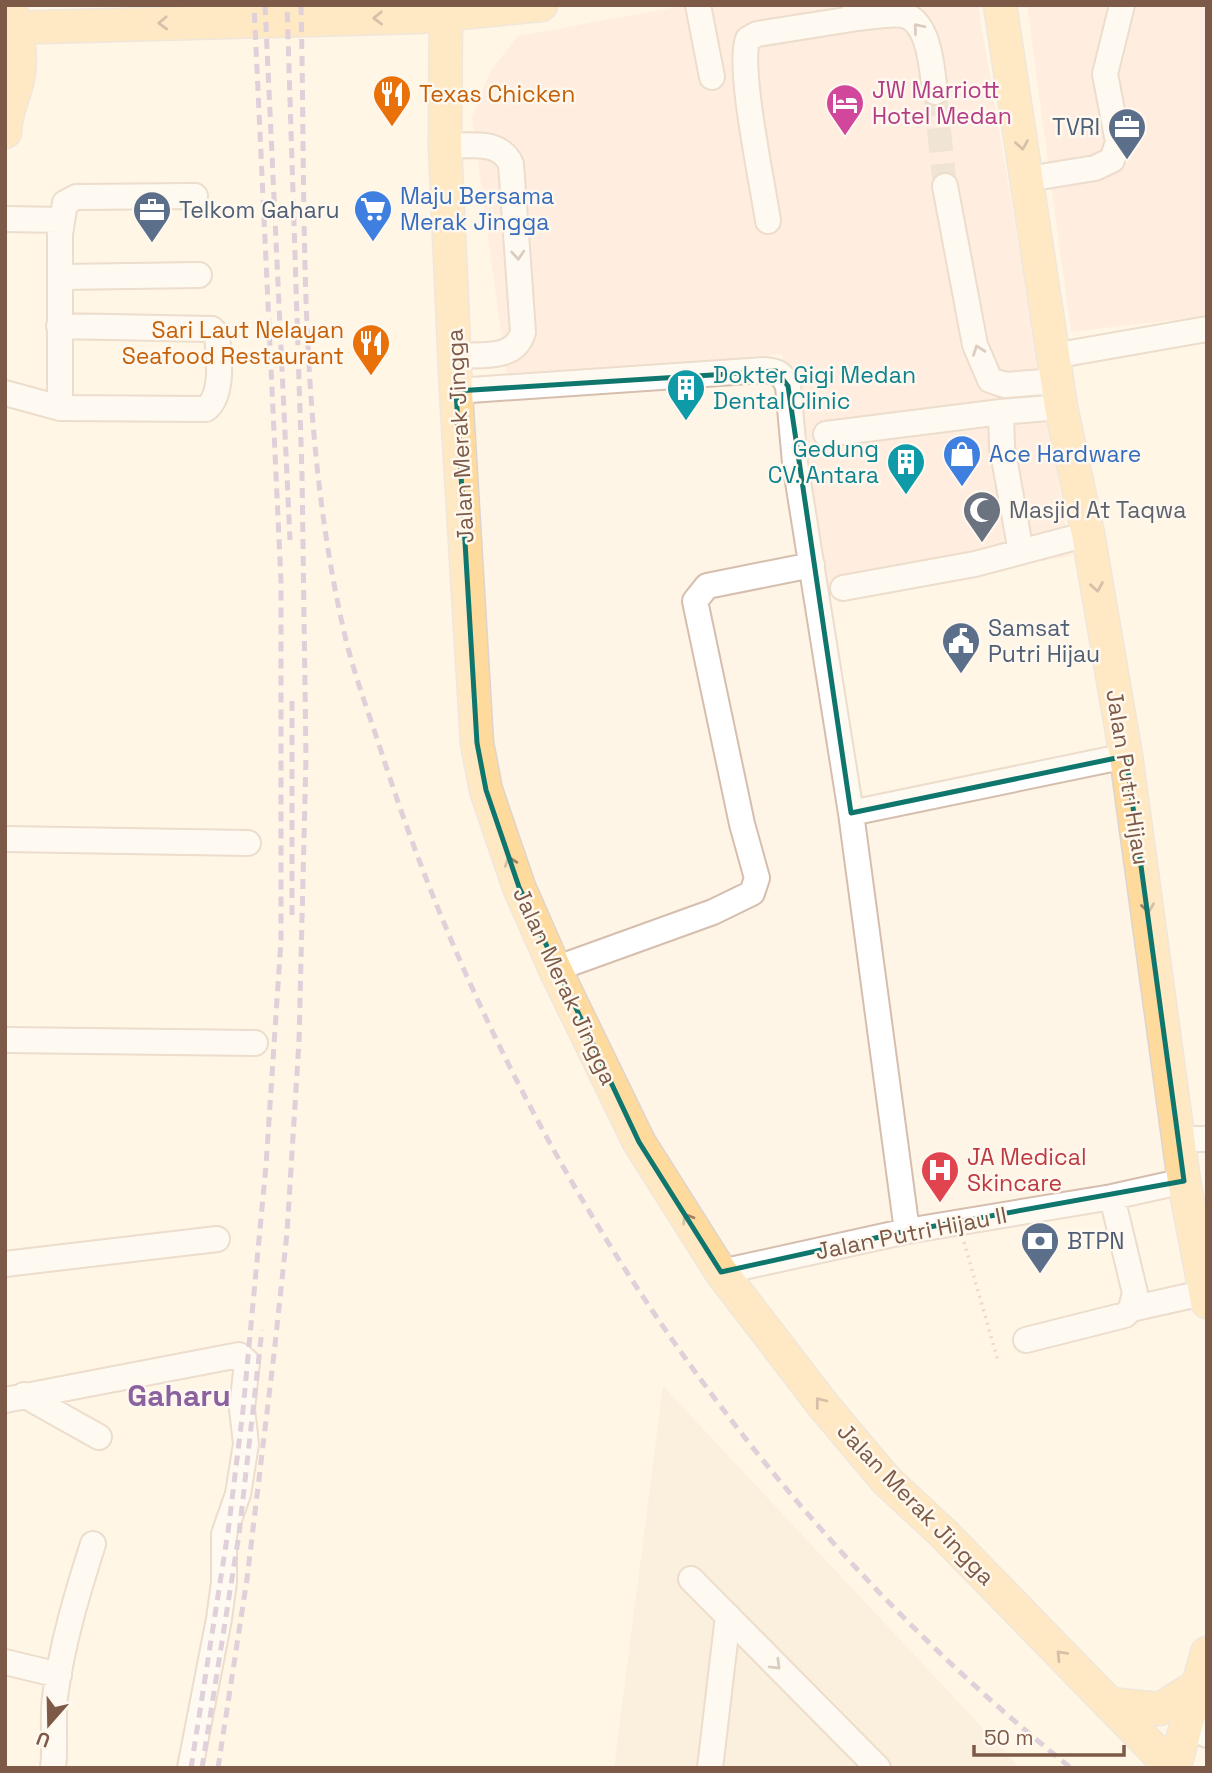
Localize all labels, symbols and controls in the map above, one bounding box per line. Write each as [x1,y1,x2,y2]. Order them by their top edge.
one-way arrow [372,10,383,26]
one-way arrow [157,15,168,30]
one-way arrow [913,23,926,35]
restaurant icon: Texas Chicken [371,73,413,128]
place label: JW Marriott Hotel Medan [872,75,1012,131]
place label: Texas Chicken [419,79,575,109]
hotel icon: JW Marriott Hotel Medan [824,82,866,137]
office icon: TVRI [1106,106,1148,161]
place label: TVRI [1052,112,1100,142]
one-way arrow [1014,139,1029,151]
place label: Maju Bersama Merak Jingga [400,181,554,237]
supermarket icon: Maju Bersama Merak Jingga [352,188,394,243]
office icon: Telkom Gaharu [131,189,173,244]
place label: Telkom Gaharu [179,195,340,225]
one-way arrow [510,250,525,261]
place label: Sari Laut Nelayan Seafood Restaurant [122,315,344,371]
restaurant icon: Sari Laut Nelayan Seafood Restaurant [350,322,392,377]
street label: Jalan Merak Jingga [439,328,481,544]
one-way arrow [972,345,986,357]
place label: Dokter Gigi Medan Dental Clinic [713,360,916,416]
building icon: Dokter Gigi Medan Dental Clinic [665,367,707,422]
shop icon: Ace Hardware [941,433,983,488]
place label: Gedung CV. Antara [768,434,879,490]
place label: Ace Hardware [989,439,1141,469]
building icon: Gedung CV. Antara [885,441,927,496]
mosque icon: Masjid At Taqwa [961,489,1003,544]
place label: Masjid At Taqwa [1009,495,1187,525]
one-way arrow [1089,581,1104,593]
place label: Samsat Putri Hijau [988,613,1100,669]
public building icon: Samsat Putri Hijau [940,620,982,675]
street label: Jalan Putri Hijau [1099,687,1157,867]
one-way arrow [504,855,518,868]
street label: Jalan Merak Jingga [506,882,624,1090]
one-way arrow [1140,902,1155,914]
place label: JA Medical Skincare [967,1142,1087,1198]
hospital icon: JA Medical Skincare [919,1149,961,1204]
street label: Jalan Putri Hijau II [813,1200,1009,1266]
one-way arrow [682,1212,695,1225]
bank icon: BTPN [1019,1220,1061,1275]
place label: BTPN [1067,1226,1124,1256]
district label: Gaharu [127,1376,231,1415]
one-way arrow [816,1397,829,1409]
street label: Jalan Merak Jingga [831,1416,1001,1592]
one-way arrow [1057,1650,1070,1663]
one-way arrow [768,1656,781,1669]
north arrow [14,1689,84,1759]
scale bar [974,1714,1124,1758]
text: 50 m [984,1724,1034,1751]
text: U [33,1726,54,1753]

